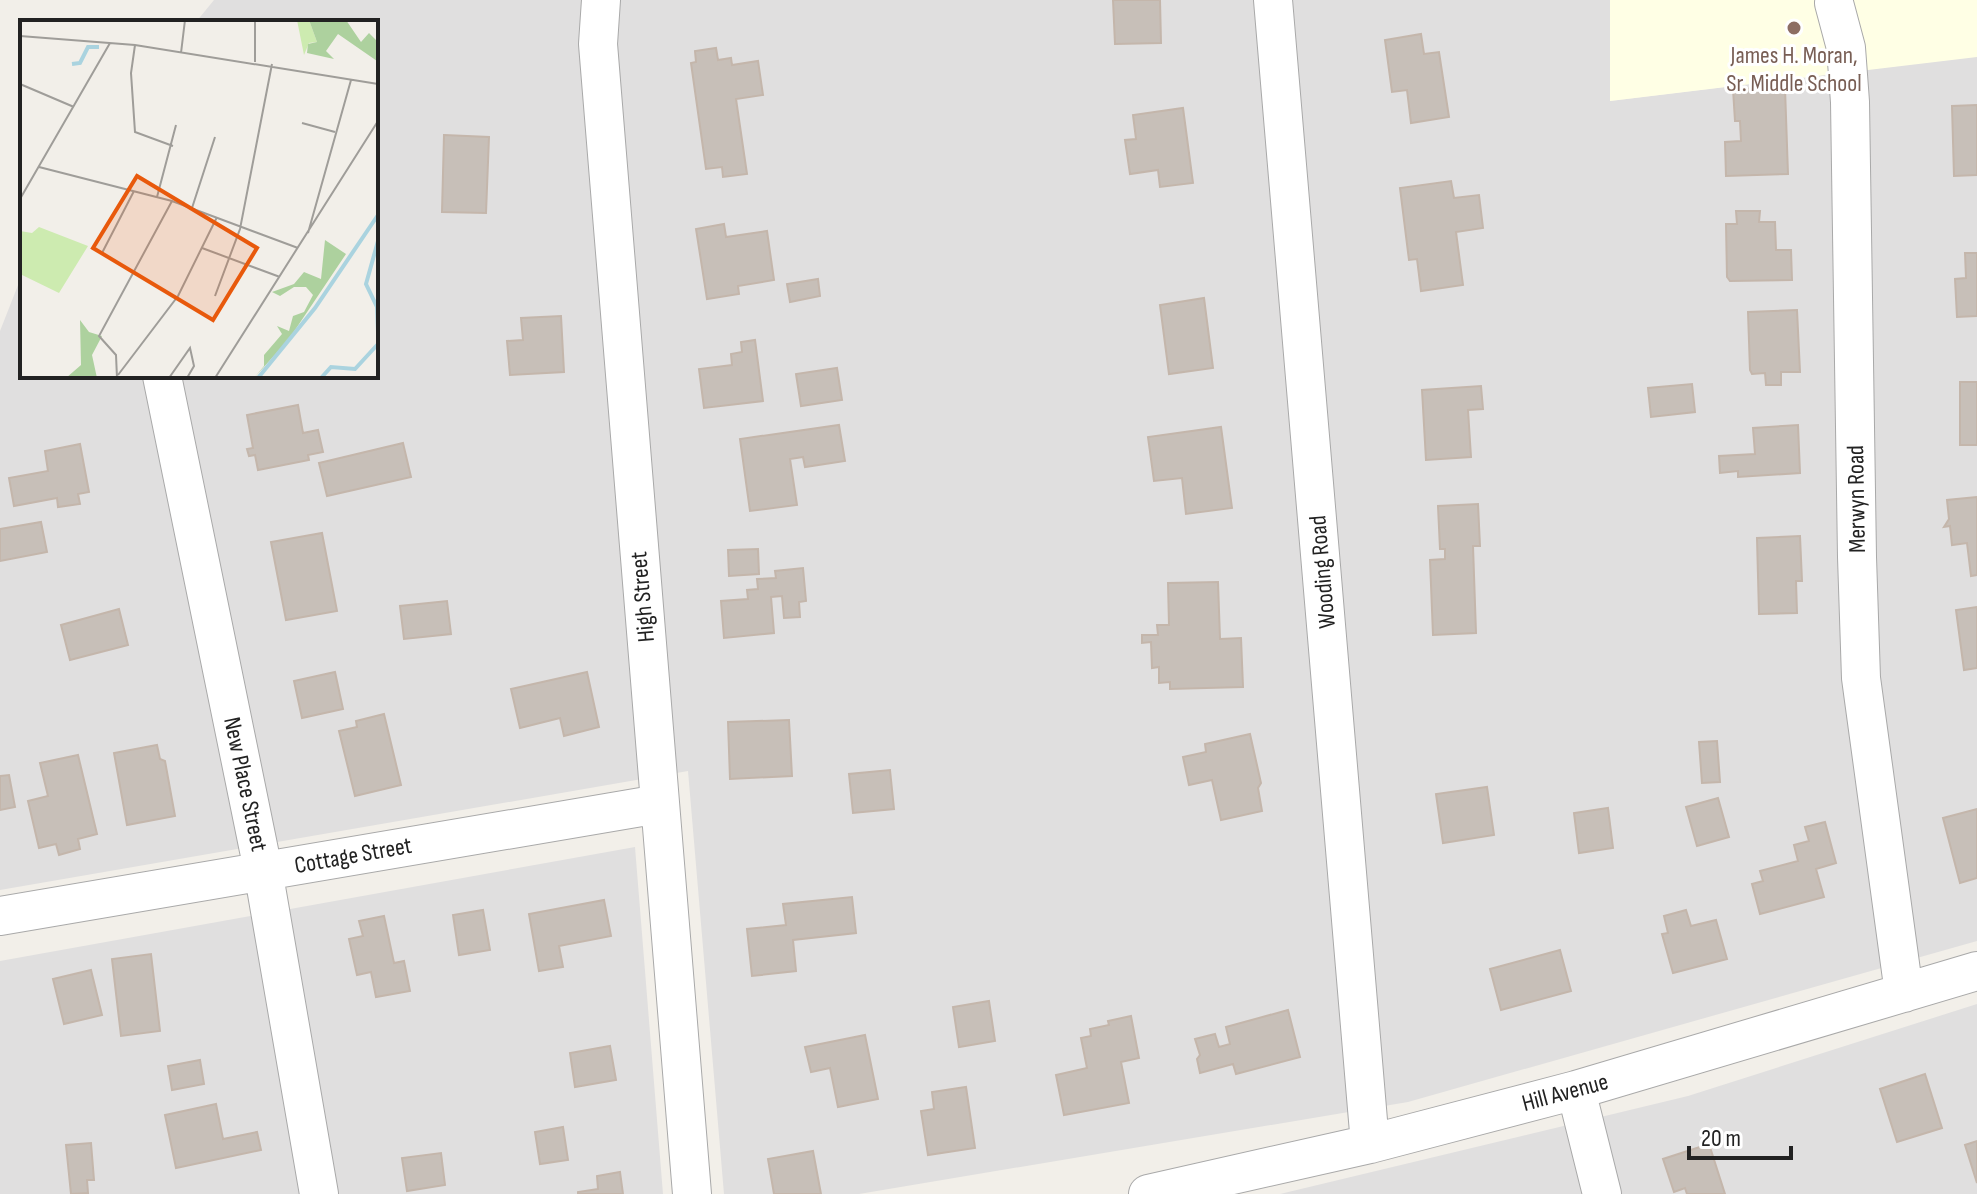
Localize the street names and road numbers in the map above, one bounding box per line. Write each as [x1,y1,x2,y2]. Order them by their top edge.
street label: Merwyn Road [1841,445,1872,553]
street label: Wooding Road [1303,514,1342,630]
street label: High Street [624,550,661,644]
street label: New Place Street [217,714,274,854]
street label: Cottage Street [292,831,414,880]
street label: Hill Avenue [1519,1067,1611,1118]

